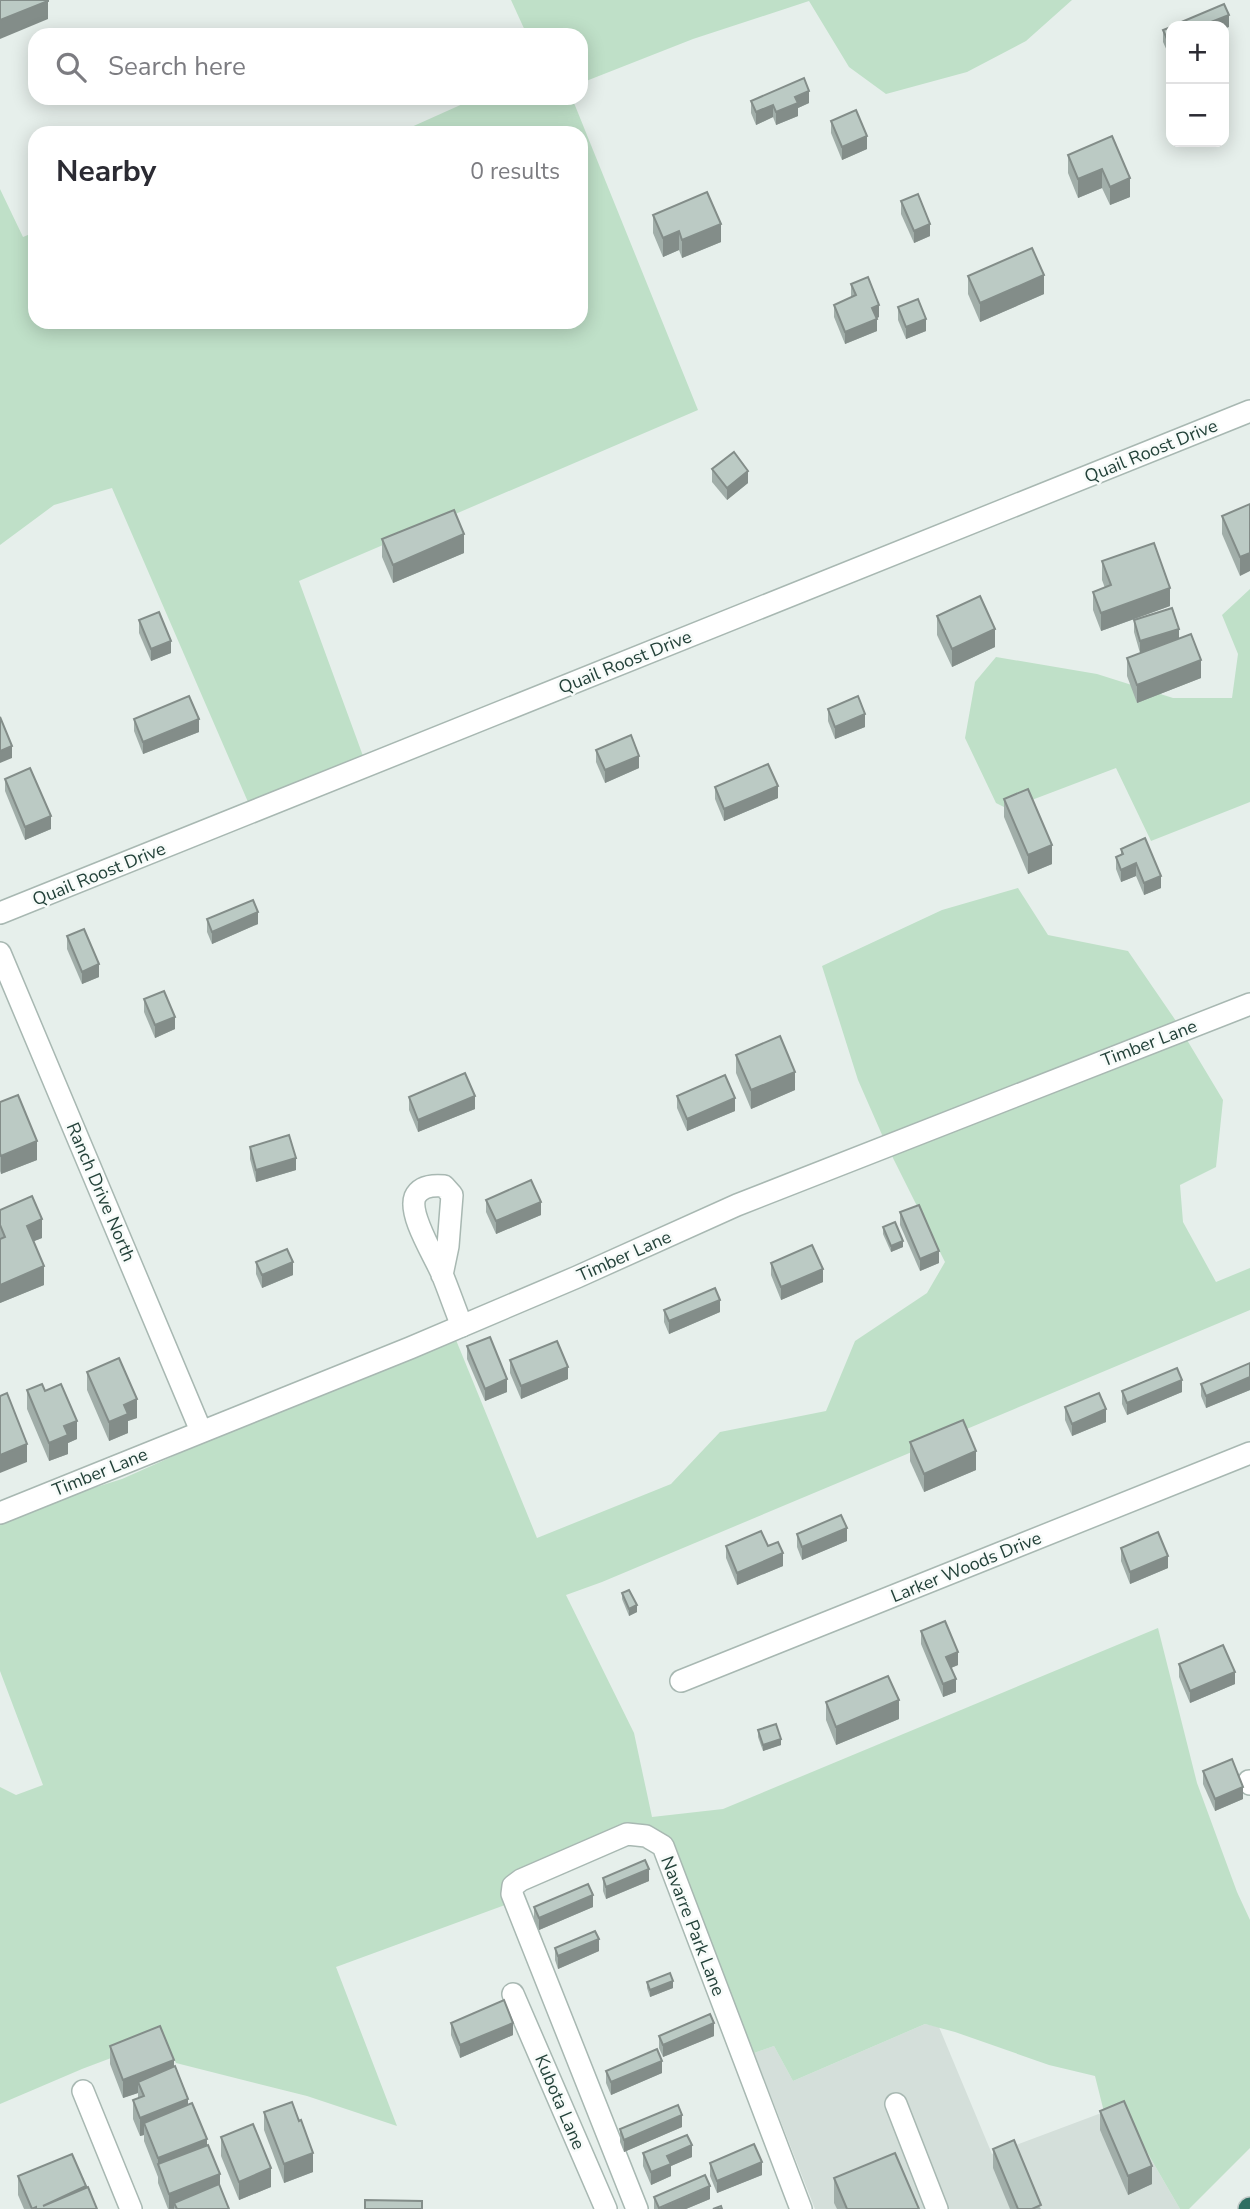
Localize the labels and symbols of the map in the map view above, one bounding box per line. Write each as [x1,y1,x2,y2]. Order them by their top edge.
street label: Quail Roost Drive [1081,413,1221,489]
street label: Quail Roost Drive [555,624,695,700]
street label: Quail Roost Drive [29,836,169,912]
street label: Timber Lane [1098,1014,1200,1072]
street label: Ranch Drive North [61,1119,141,1265]
street label: Timber Lane [573,1225,675,1287]
street label: Timber Lane [49,1442,151,1502]
street label: Larker Woods Drive [887,1526,1045,1608]
street label: Navarre Park Lane [655,1853,731,1999]
street label: Kubota Lane [529,2051,591,2153]

